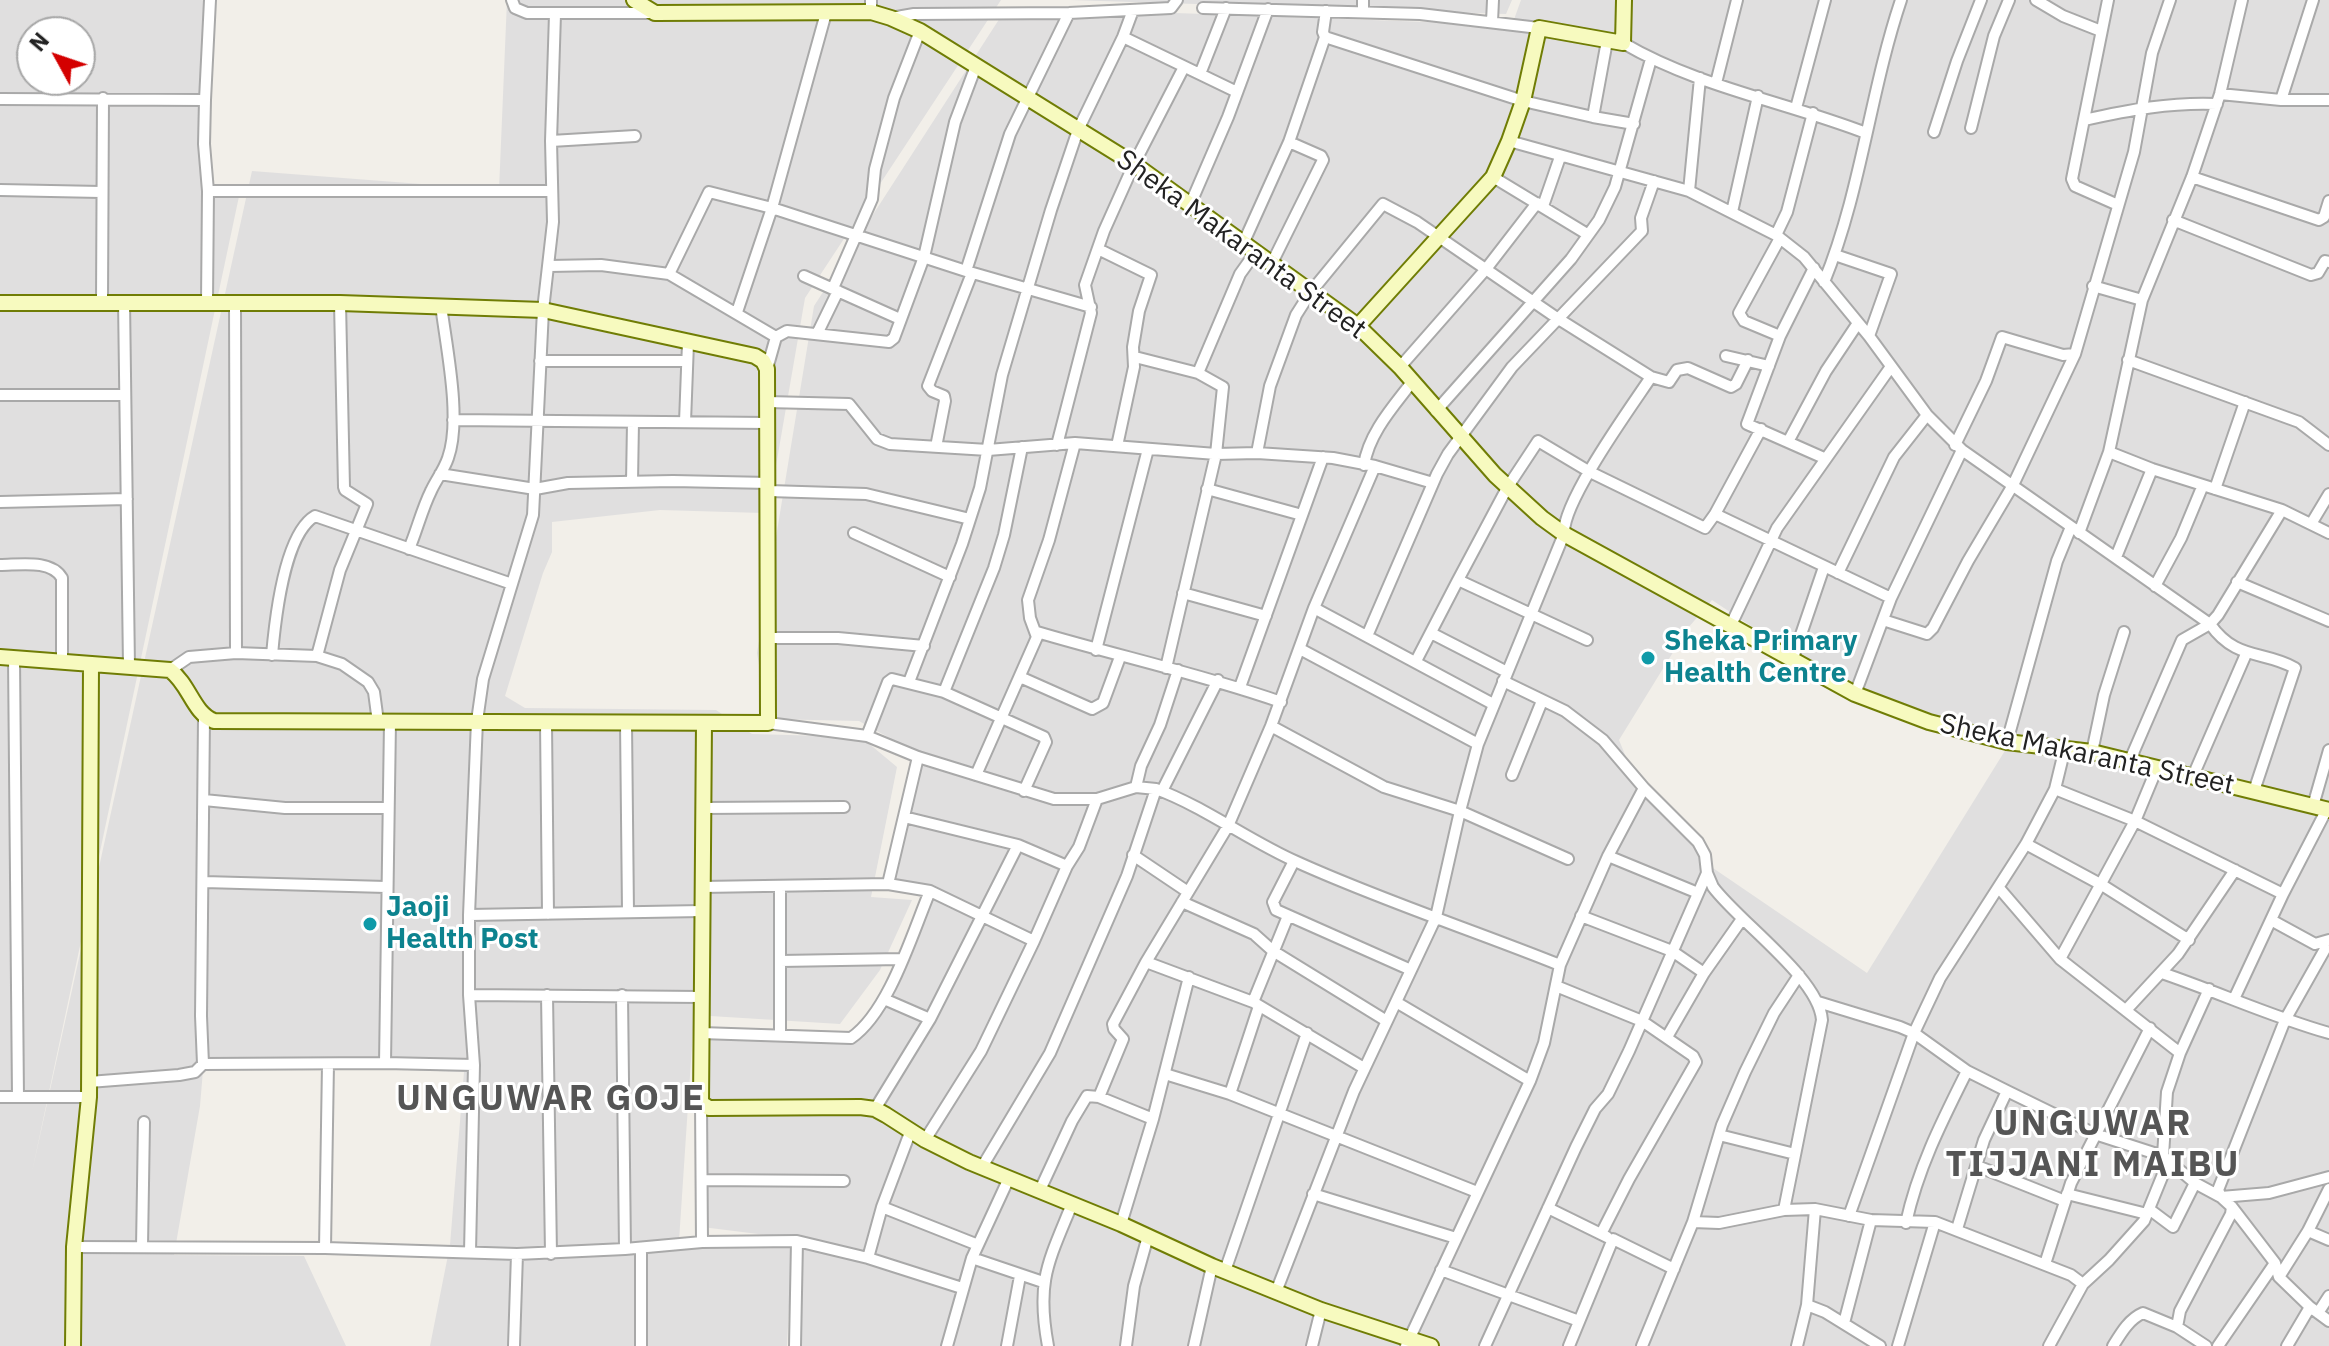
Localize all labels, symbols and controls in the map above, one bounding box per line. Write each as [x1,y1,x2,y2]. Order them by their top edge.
north arrow [16,16,96,96]
text: N [23,26,55,57]
street label: Sheka Makaranta Street [1110,143,1372,347]
place label: Sheka Primary Health Centre [1664,625,1857,691]
marker: Sheka Primary Health Centre [1639,649,1657,667]
street label: Sheka Makaranta Street [1937,707,2237,803]
place label: Jaoji Health Post [386,891,539,957]
marker: Jaoji Health Post [361,915,379,933]
district label: UNGUWAR GOJE [396,1078,706,1122]
district label: UNGUWAR TIJJANI MAIBU [1946,1103,2240,1188]

